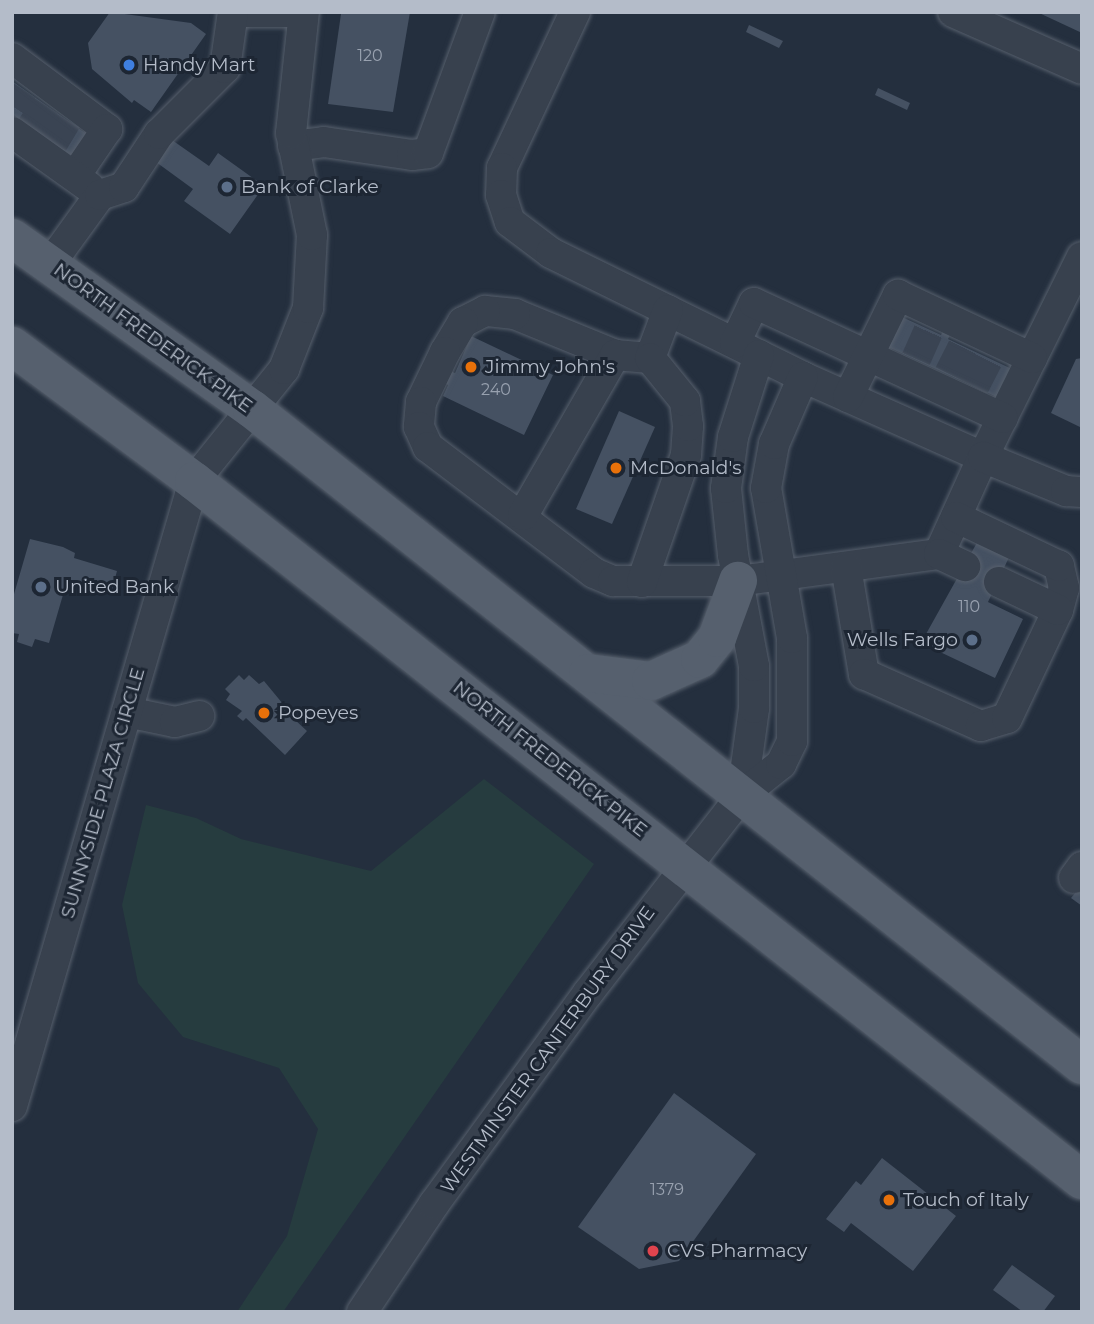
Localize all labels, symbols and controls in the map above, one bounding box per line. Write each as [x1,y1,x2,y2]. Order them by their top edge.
house number: 120 [357,46,383,66]
place label: Handy Mart [143,54,256,76]
marker: Handy Mart [121,57,137,73]
place label: Bank of Clarke [241,176,379,198]
marker: Bank of Clarke [219,179,235,195]
street label: NORTH FREDERICK PIKE [49,258,257,418]
place label: Jimmy John's [485,356,615,378]
marker: Jimmy John's [463,359,479,375]
house number: 240 [481,380,511,400]
place label: McDonald's [630,457,742,479]
marker: McDonald's [608,460,624,476]
place label: United Bank [55,576,174,598]
marker: United Bank [33,579,49,595]
house number: 110 [958,597,980,617]
place label: Wells Fargo [847,629,958,651]
marker: Wells Fargo [964,632,980,648]
street label: SUNNYSIDE PLAZA CIRCLE [56,665,150,921]
street label: NORTH FREDERICK PIKE [448,676,652,842]
place label: Popeyes [278,702,358,724]
marker: Popeyes [256,705,272,721]
street label: WESTMINSTER CANTERBURY DRIVE [436,902,660,1198]
house number: 1379 [650,1180,684,1200]
place label: Touch of Italy [903,1189,1029,1211]
marker: Touch of Italy [881,1192,897,1208]
place label: CVS Pharmacy [667,1240,807,1262]
marker: CVS Pharmacy [645,1243,661,1259]

